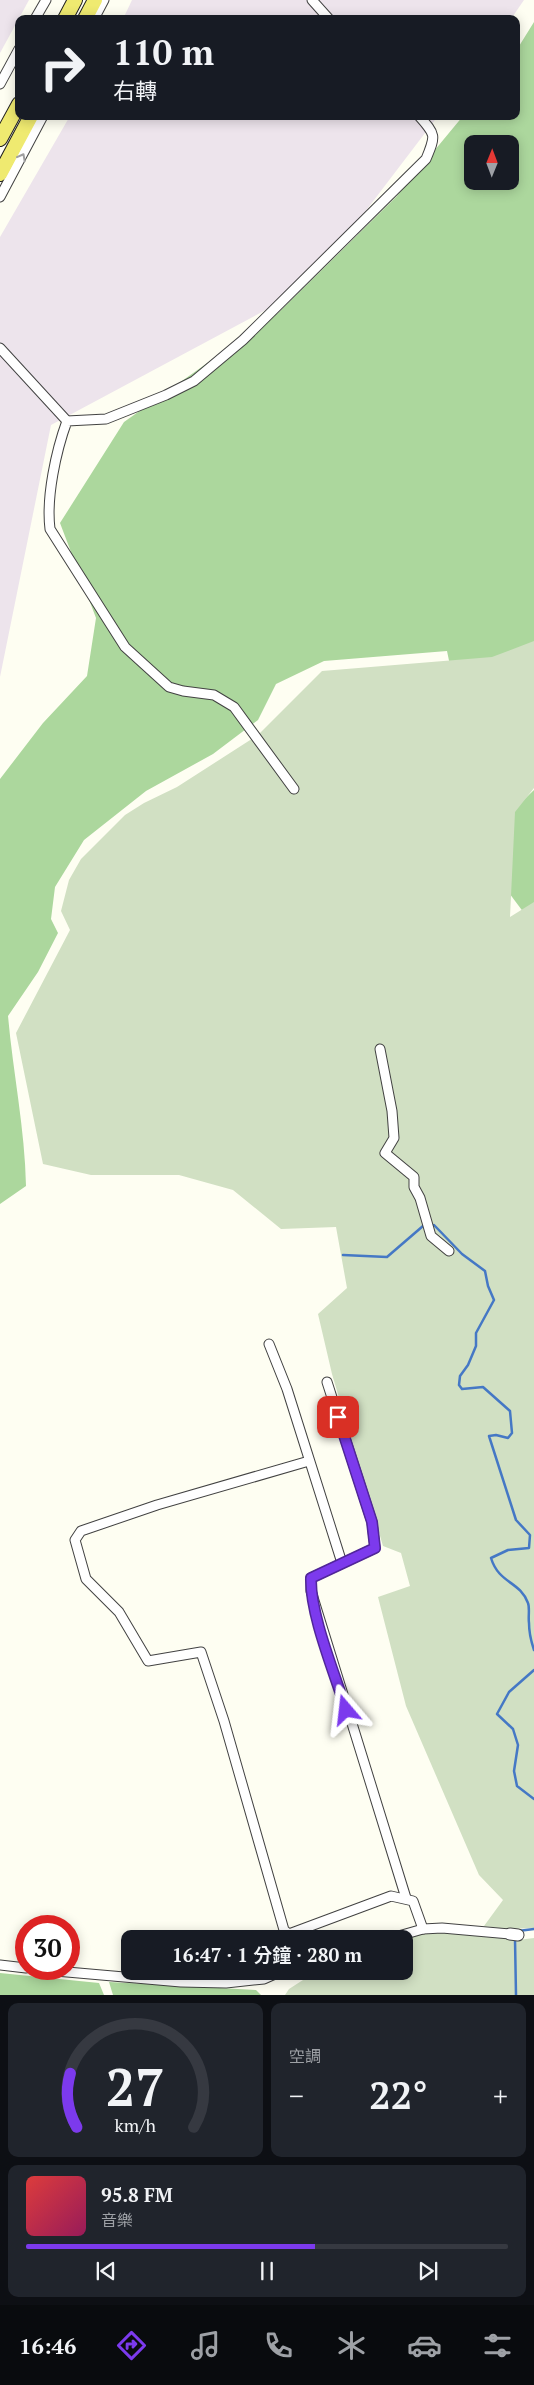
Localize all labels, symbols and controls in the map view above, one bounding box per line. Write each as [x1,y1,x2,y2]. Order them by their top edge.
text: 110 m [113,29,214,75]
icon: right [30,35,95,100]
text: 右轉 [113,76,157,105]
north arrow [464,135,519,190]
map controls [464,135,519,190]
one-way arrow [15,153,25,162]
pin [317,1396,359,1438]
icon: arrive [324,1403,352,1431]
position arrow [319,1683,371,1735]
speed limit sign: 30 [15,1915,80,1980]
text: 16:47 · 1 分鐘 · 280 m [172,1942,362,1967]
text: 空調 [289,2045,321,2067]
text: 27 [106,2052,165,2121]
text: 22° [369,2070,428,2120]
text: − [289,2077,304,2114]
text: + [493,2077,508,2114]
text: km/h [115,2113,157,2137]
text: 95.8 FM [101,2182,173,2207]
text: 音樂 [101,2209,133,2231]
icon: previous [92,2257,120,2285]
icon: pause [253,2257,281,2285]
icon: next [414,2257,442,2285]
icon: directions [114,2328,149,2363]
icon: music [188,2328,223,2363]
icon: phone [261,2328,296,2363]
icon: climate [334,2328,369,2363]
icon: car [407,2328,442,2363]
icon: filters [480,2328,515,2363]
text: 16:46 [19,2331,76,2360]

